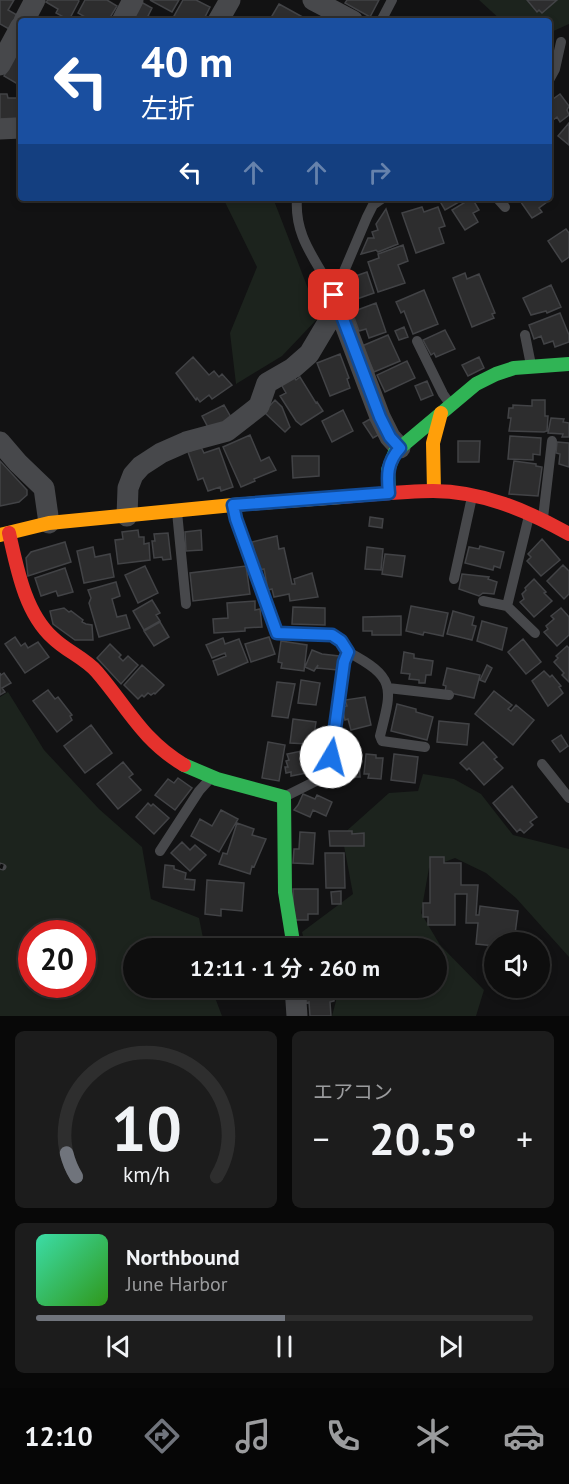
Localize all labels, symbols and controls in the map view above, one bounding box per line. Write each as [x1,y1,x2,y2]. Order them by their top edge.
text: 40 m [141,34,233,89]
icon: left [42,42,120,120]
text: 左折 [141,91,195,125]
icon: left [174,156,207,189]
icon: ahead [237,156,270,189]
icon: ahead [300,156,333,189]
icon: right [363,156,396,189]
pin [308,269,359,320]
icon: arrive [317,278,350,311]
position arrow [299,725,363,789]
speed limit sign: 20 [18,920,96,998]
map controls [484,932,550,998]
button: sound [484,932,550,998]
text: 12:11 · 1 分 · 260 m [190,954,380,982]
text: エアコン [313,1079,393,1105]
text: 10 [111,1087,181,1168]
text: 20.5° [369,1109,477,1167]
text: − [313,1117,330,1160]
text: + [516,1117,533,1160]
text: km/h [122,1160,169,1188]
text: Northbound [126,1243,240,1271]
text: June Harbor [126,1271,228,1297]
icon: previous [102,1330,135,1363]
icon: pause [268,1330,301,1363]
icon: next [434,1330,467,1363]
icon: directions [141,1415,183,1457]
icon: music [232,1415,274,1457]
icon: phone [322,1415,364,1457]
icon: climate [412,1415,454,1457]
icon: car [503,1415,545,1457]
text: 12:10 [24,1419,93,1453]

